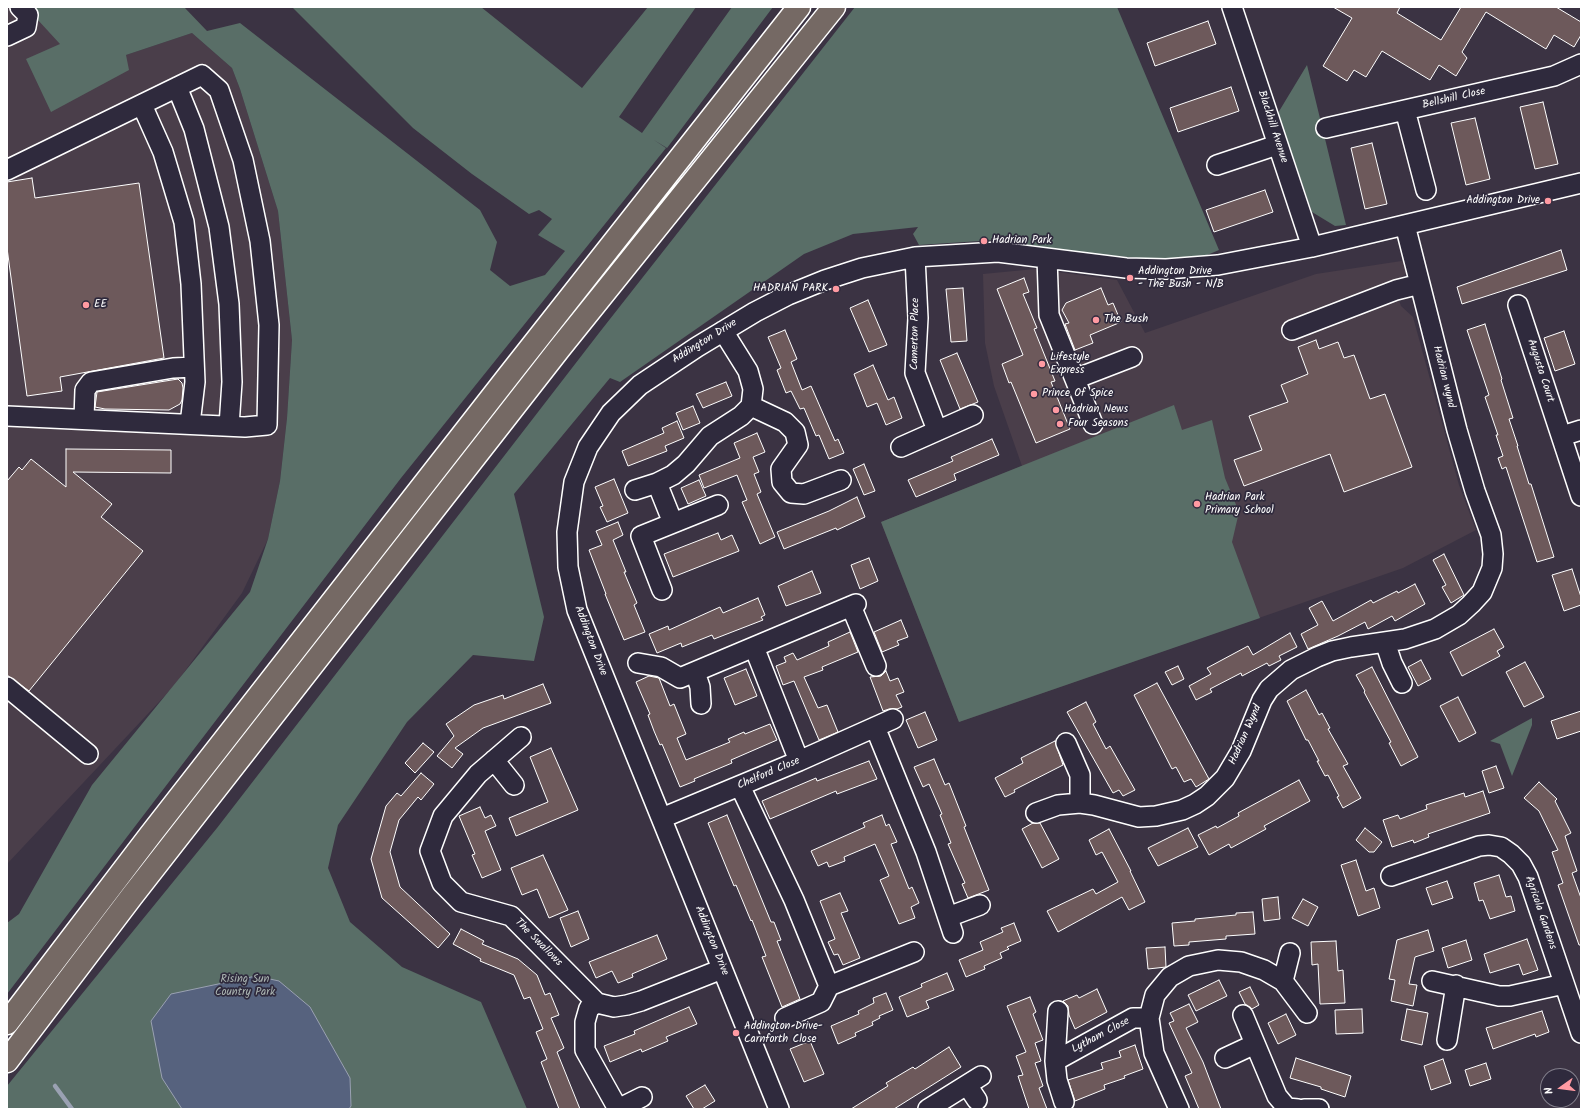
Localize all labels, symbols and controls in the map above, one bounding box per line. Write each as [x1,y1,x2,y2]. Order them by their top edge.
street label: Bellshill Close [1421,85,1487,113]
street label: Blackhill Avenue [1254,89,1290,165]
place label: Addington Drive [1466,194,1540,208]
marker: Addington Drive [1543,196,1553,206]
place label: Hadrian Park [992,234,1052,248]
marker: Hadrian Park [979,236,989,246]
place label: Addington Drive - The Bush - N/B [1138,265,1224,291]
marker: Addington Drive - The Bush - N/B [1125,273,1135,283]
place label: HADRIAN PARK [753,282,828,296]
marker: HADRIAN PARK [831,284,841,294]
place label: EE [94,298,107,312]
street label: Camerton Place [909,298,923,370]
marker: EE [81,300,91,310]
place label: The Bush [1104,313,1148,327]
marker: The Bush [1091,315,1101,325]
street label: Addington Drive [670,317,740,367]
street label: Augusta Court [1524,338,1556,404]
street label: Hadrian wynd [1429,345,1457,409]
place label: Lifestyle Express [1050,351,1089,377]
marker: Lifestyle Express [1037,359,1047,369]
place label: Prince Of Spice [1042,387,1113,401]
marker: Prince Of Spice [1029,389,1039,399]
place label: Hadrian News [1064,403,1128,417]
marker: Hadrian News [1051,405,1061,415]
place label: Four Seasons [1068,417,1128,431]
marker: Four Seasons [1055,419,1065,429]
place label: Hadrian Park Primary School [1205,491,1274,517]
marker: Hadrian Park Primary School [1192,499,1202,509]
street label: Addington Drive [571,604,609,678]
street label: Hadrian Wynd [1227,703,1265,767]
street label: Chelford Close [736,755,802,793]
street label: Agricola Gardens [1521,875,1559,951]
street label: Addington Drive [691,904,731,978]
street label: The Swallows [511,916,565,970]
park label: Rising Sun Country Park [215,973,275,999]
street label: Lytham Close [1070,1015,1132,1057]
place label: Addington Drive- Carnforth Close [744,1020,823,1046]
marker: Addington Drive- Carnforth Close [731,1028,741,1038]
north arrow [1540,1068,1580,1108]
text: N [1540,1085,1559,1096]

